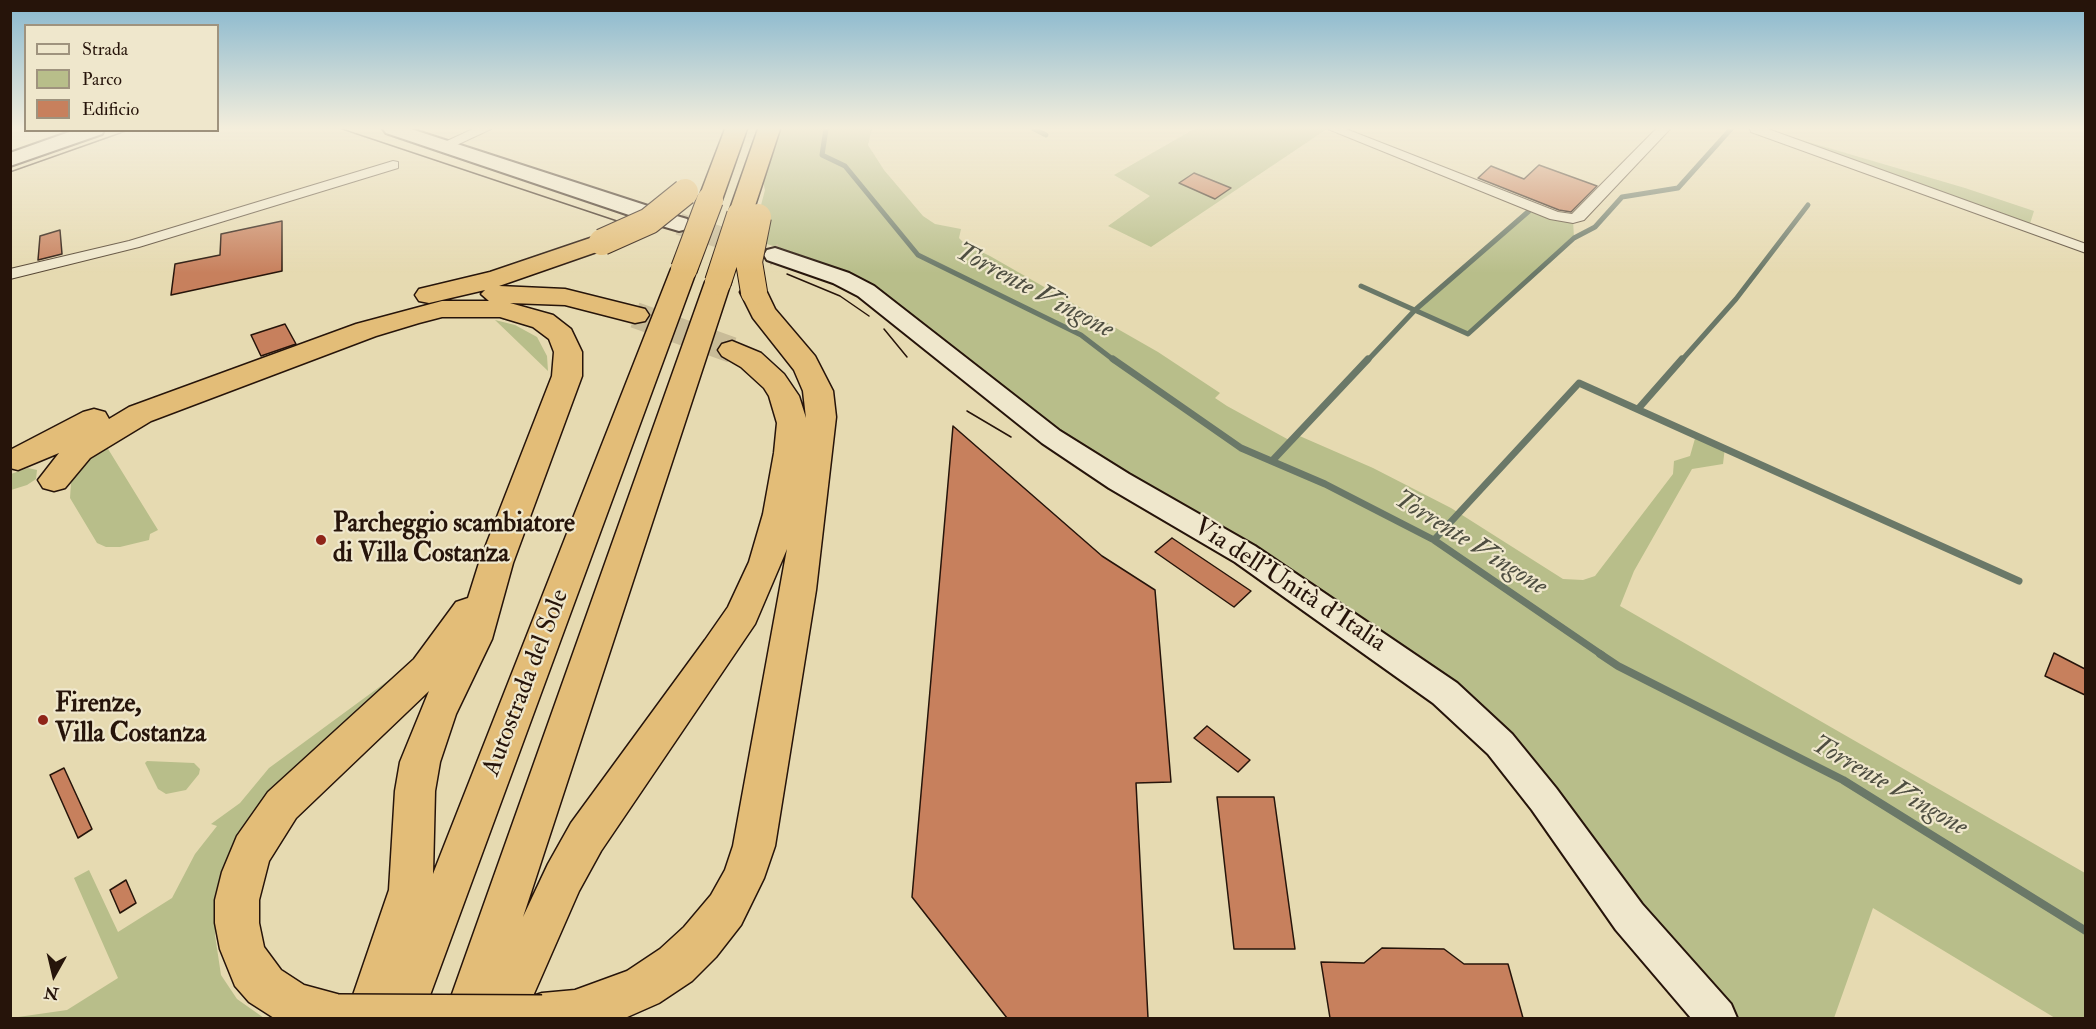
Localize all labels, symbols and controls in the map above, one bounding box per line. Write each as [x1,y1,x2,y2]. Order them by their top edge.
legend [24,24,219,132]
text: Strada [82,38,128,61]
text: Parco [82,68,122,91]
text: Edificio [82,98,139,121]
water label: Torrente Vingone [949,237,1119,347]
water label: Torrente Vingone [1387,484,1553,604]
place label: Parcheggio scambiatore di Villa Costanza [333,509,575,570]
street label: Via dell'Unità d'Italia [1187,512,1391,660]
marker: Parcheggio scambiatore di Villa Costanza [314,533,328,547]
street label: Autostrada del Sole [477,585,577,781]
place label: Firenze, Villa Costanza [55,689,206,750]
marker: Firenze, Villa Costanza [36,713,50,727]
water label: Torrente Vingone [1805,729,1973,845]
north arrow [24,945,84,1005]
text: N [43,982,60,1004]

